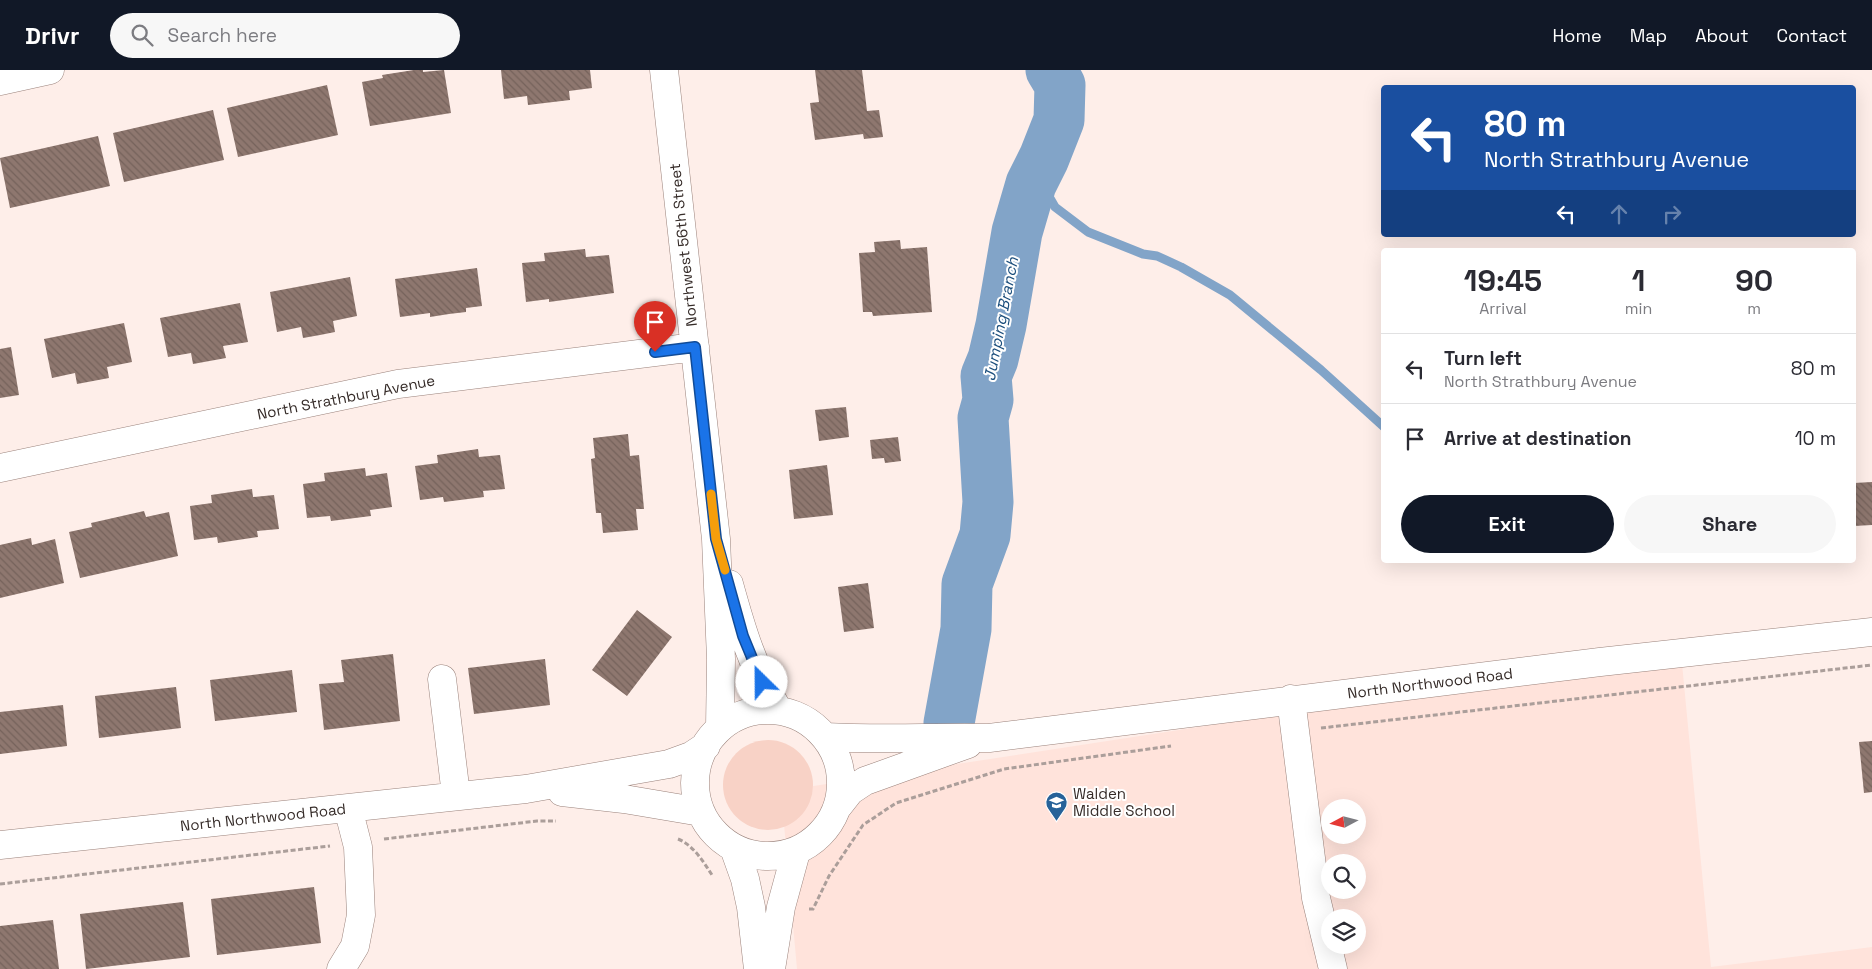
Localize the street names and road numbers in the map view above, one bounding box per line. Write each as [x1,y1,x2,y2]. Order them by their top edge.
street label: Northwest 56th Street [665,162,701,328]
street label: North Strathbury Avenue [255,370,437,424]
street label: North Northwood Road [1346,663,1514,703]
street label: North Northwood Road [179,799,347,835]

